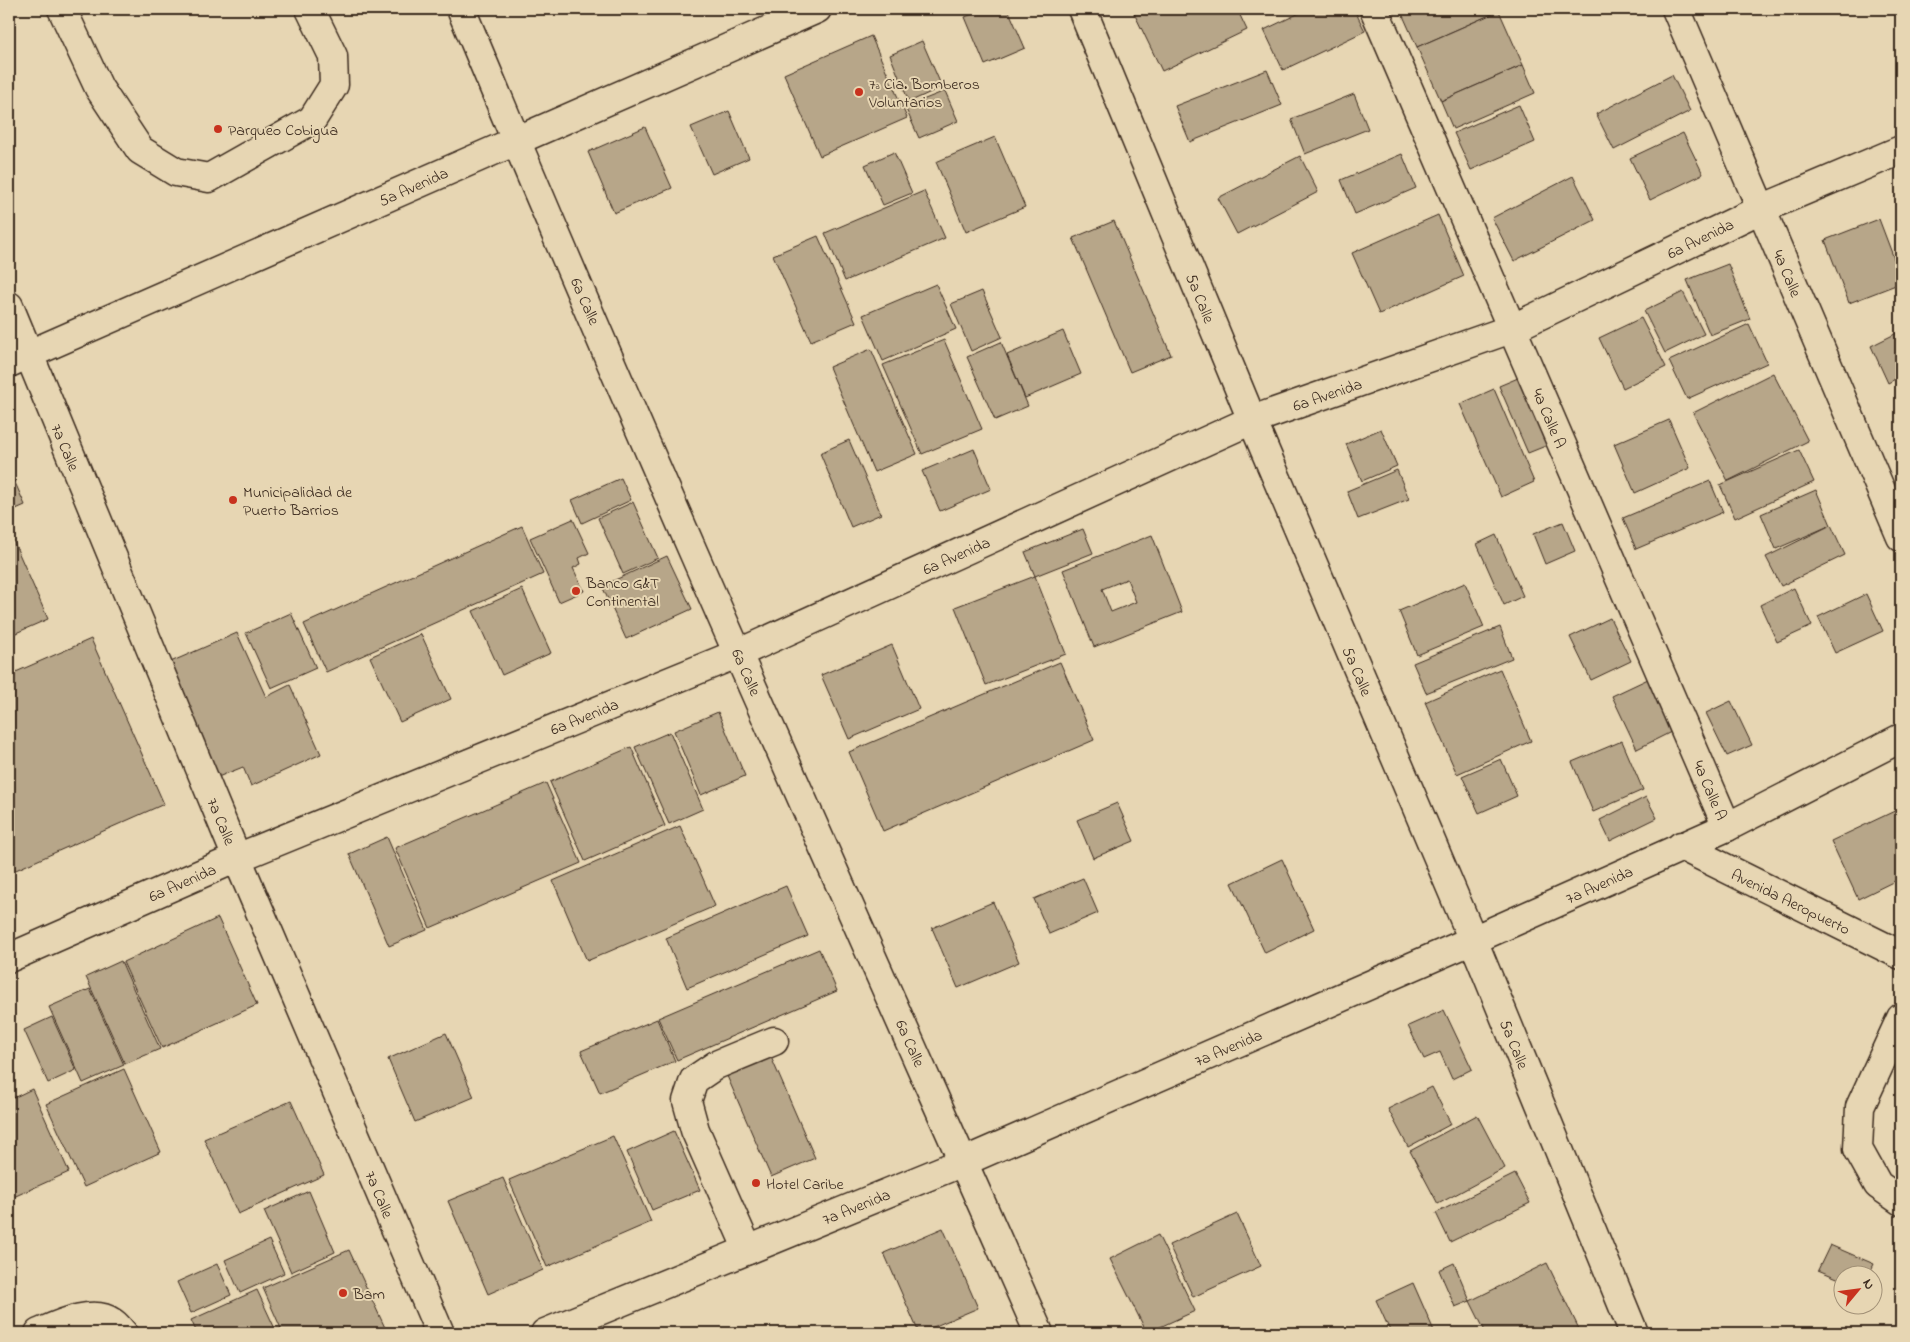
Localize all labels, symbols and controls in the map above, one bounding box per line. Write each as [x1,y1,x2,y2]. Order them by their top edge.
place label: 7ª Cia. Bomberos Voluntarios [868,73,980,115]
marker: 7ª Cia. Bomberos Voluntarios [853,86,865,98]
place label: Parqueo Cobigua [228,119,338,143]
marker: Parqueo Cobigua [212,123,224,135]
street label: 5a Avenida [375,162,452,214]
street label: 6a Avenida [1663,213,1738,266]
street label: 4a Calle [1766,246,1807,302]
street label: 5a Calle [1178,270,1220,328]
street label: 6a Calle [563,274,606,330]
street label: 6a Avenida [1290,373,1365,419]
street label: 4a Calle A [1525,385,1572,453]
street label: 7a Calle [44,420,85,476]
place label: Municipalidad de Puerto Barrios [243,481,353,523]
marker: Municipalidad de Puerto Barrios [227,494,239,506]
street label: 6a Avenida [919,531,994,582]
place label: Banco G&T Continental [585,572,659,614]
marker: Banco G&T Continental [570,585,582,597]
street label: 5a Calle [1335,643,1378,701]
street label: 6a Calle [724,645,767,701]
street label: 6a Avenida [547,693,623,742]
street label: 4a Calle A [1686,757,1733,825]
street label: 7a Calle [200,794,241,850]
street label: 6a Avenida [145,858,220,909]
street label: 7a Avenida [1562,860,1637,911]
street label: Avenida Aeropuerto [1726,864,1854,942]
street label: 6a Calle [888,1016,931,1072]
street label: 5a Calle [1492,1016,1534,1074]
street label: 7a Avenida [1191,1024,1266,1074]
street label: 7a Calle [358,1167,399,1223]
place label: Hotel Caribe [766,1173,845,1197]
marker: Hotel Caribe [750,1177,762,1189]
street label: 7a Avenida [819,1183,894,1232]
north arrow [1832,1264,1882,1314]
text: N [1857,1275,1880,1294]
place label: Bam [352,1283,385,1307]
marker: Bam [337,1287,349,1299]

